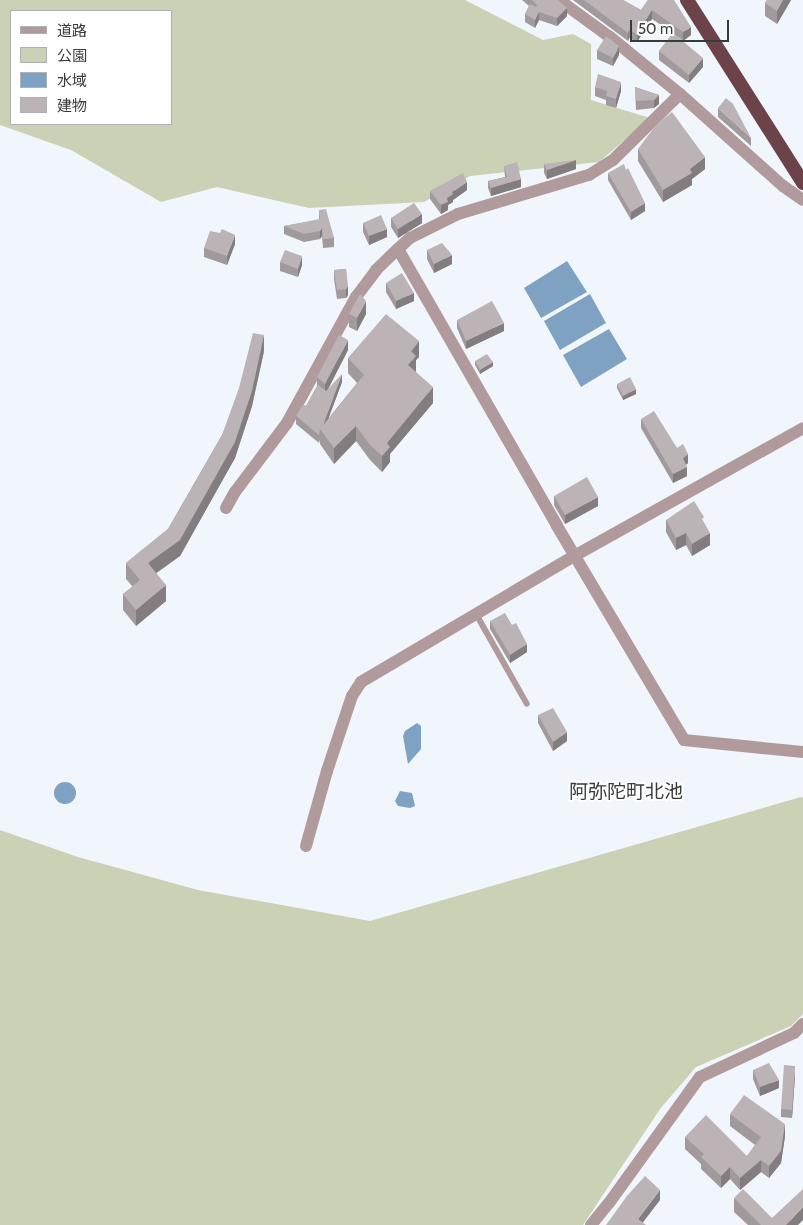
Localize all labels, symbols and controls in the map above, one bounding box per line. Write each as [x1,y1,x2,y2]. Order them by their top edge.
legend [10,10,172,125]
scale bar [633,10,732,42]
text: 50 m [638,20,673,38]
text: 道路 [57,22,87,40]
text: 公園 [57,47,87,65]
text: 水域 [57,72,87,90]
text: 建物 [57,97,87,115]
district label: 阿弥陀町北池 [569,781,683,803]

